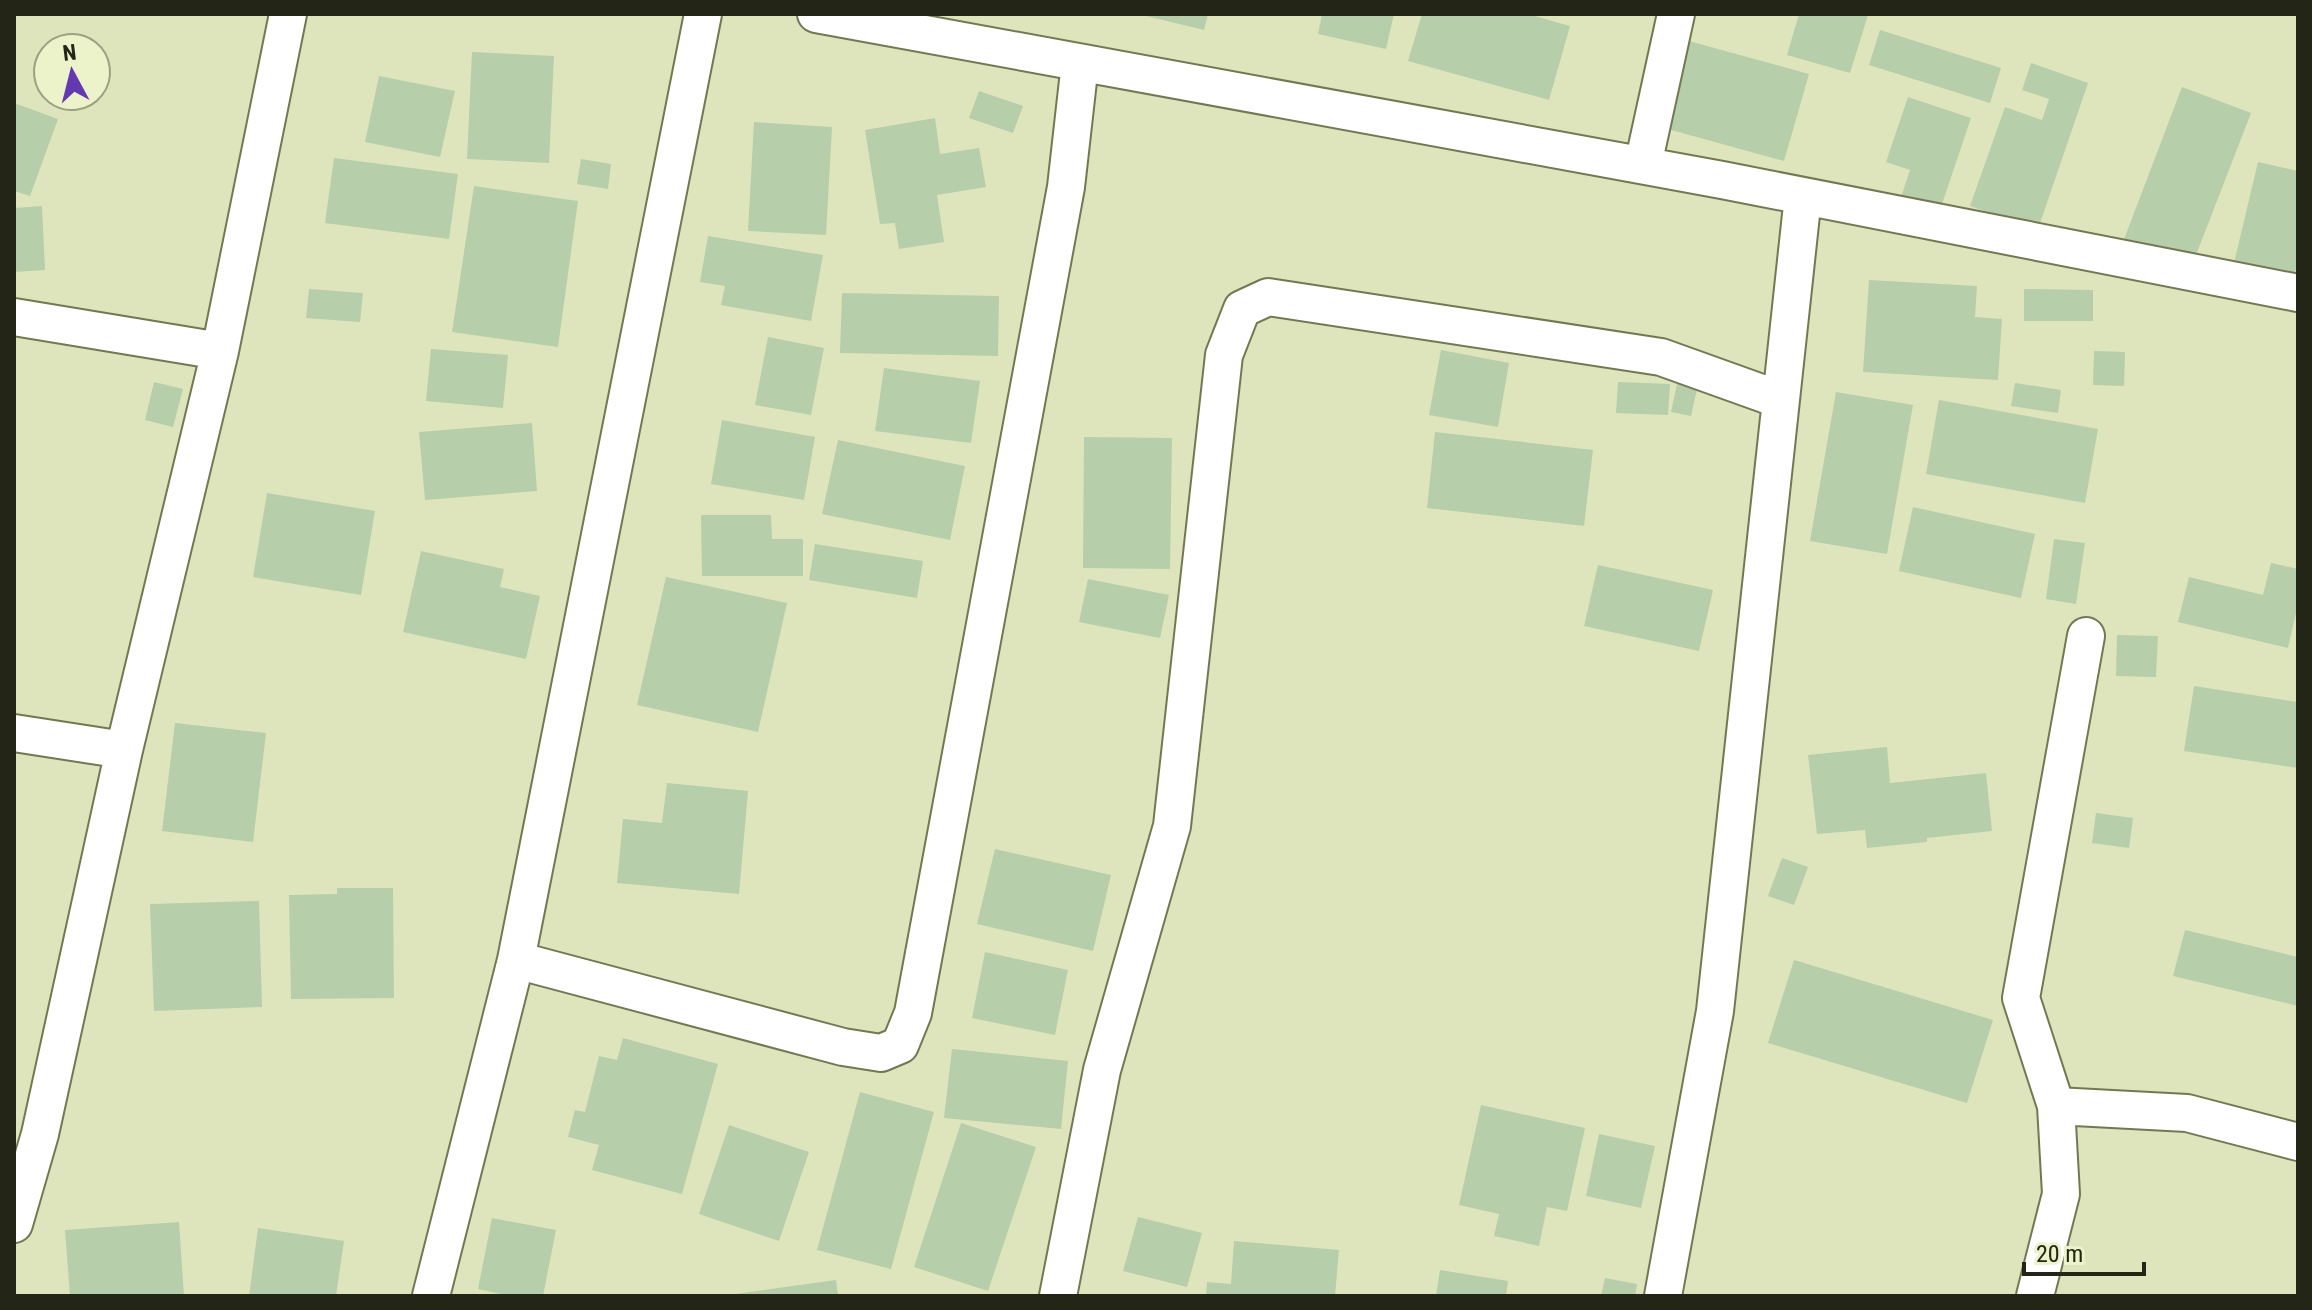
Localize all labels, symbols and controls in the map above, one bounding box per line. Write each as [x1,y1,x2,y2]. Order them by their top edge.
north arrow [32,32,112,112]
text: N [61,39,78,66]
scale bar [2024,1226,2144,1276]
text: 20 m [2036,1240,2083,1268]

